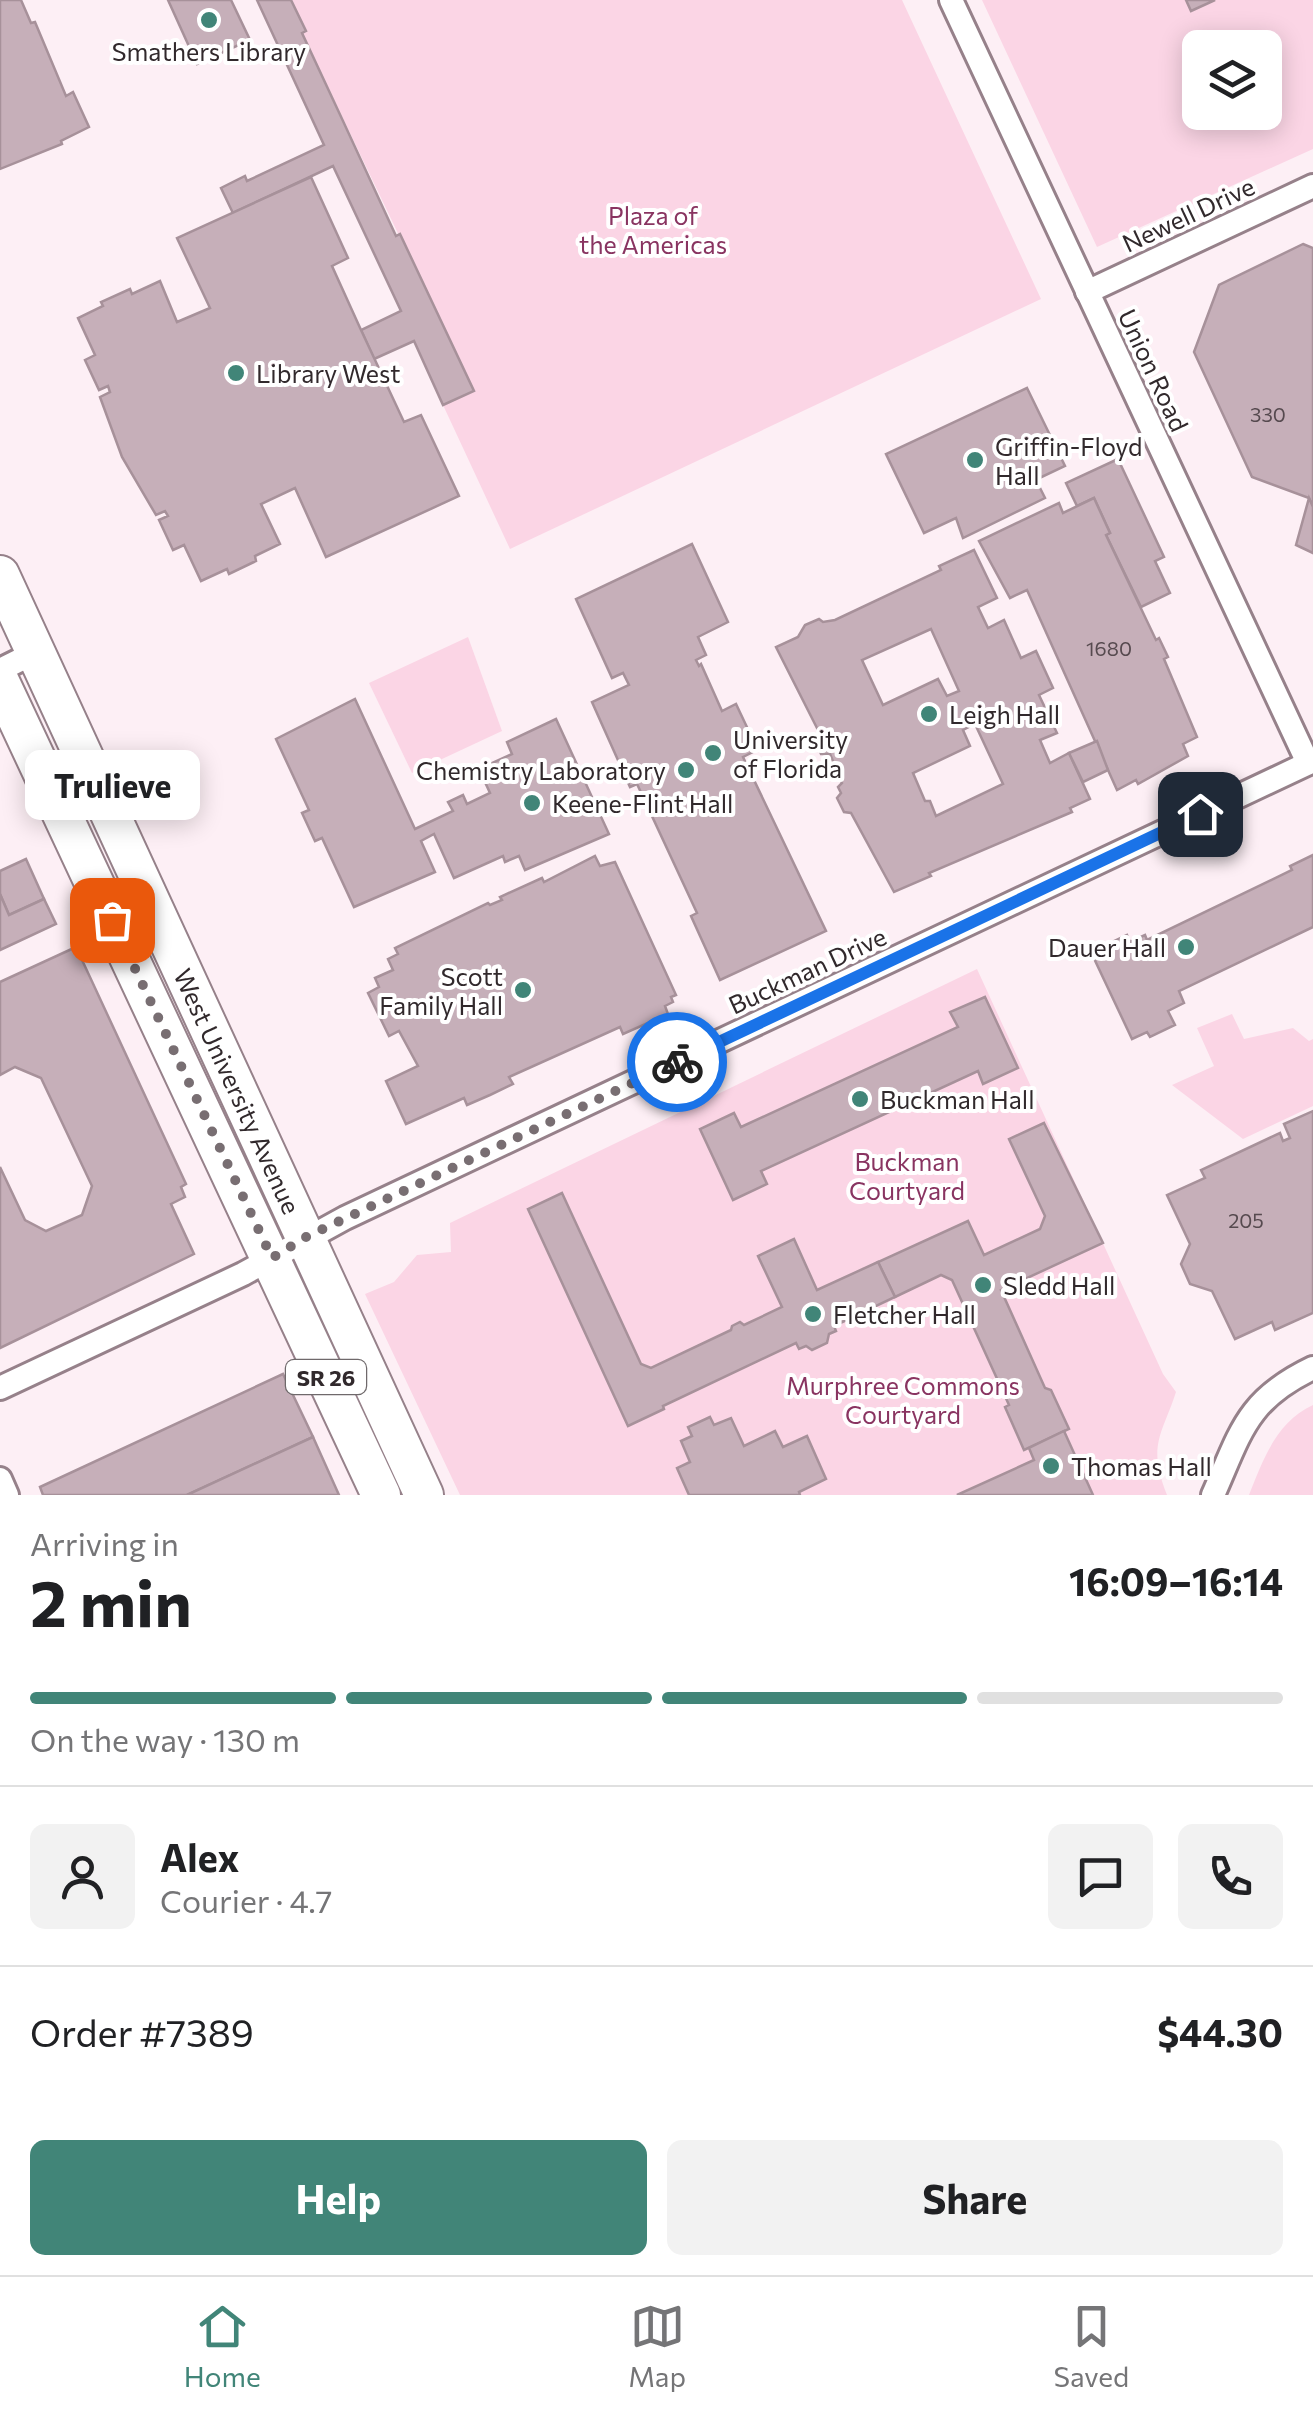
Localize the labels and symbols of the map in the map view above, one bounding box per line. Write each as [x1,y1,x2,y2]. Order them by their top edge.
marker: Smathers Library [198,9,220,31]
place label: Smathers Library [112,36,306,66]
street label: Newell Drive [1117,170,1259,258]
park label: Plaza of the Americas [579,200,727,259]
street label: Union Road [1113,304,1195,436]
place label: Library West [256,358,401,388]
marker: Library West [225,362,247,384]
house number: 330 [1250,402,1286,426]
place label: Griffin-Floyd Hall [995,431,1142,490]
marker: Griffin-Floyd Hall [964,449,986,471]
house number: 1680 [1086,636,1132,660]
place label: Leigh Hall [949,699,1060,729]
marker: Leigh Hall [918,703,940,725]
place label: University of Florida [733,724,848,783]
marker: University of Florida [702,742,724,764]
callout: Trulieve [24,750,200,820]
place label: Chemistry Laboratory [416,755,666,785]
marker: Chemistry Laboratory [675,759,697,781]
pin [1158,772,1243,857]
place label: Keene-Flint Hall [552,788,733,818]
marker: Keene-Flint Hall [521,792,543,814]
pin [70,878,155,963]
street label: Buckman Drive [723,920,891,1020]
place label: Dauer Hall [1048,932,1166,962]
marker: Dauer Hall [1175,936,1197,958]
place label: Scott Family Hall [379,961,503,1020]
street label: West University Avenue [168,963,307,1218]
marker: Scott Family Hall [512,979,534,1001]
courier [627,1012,727,1112]
place label: Buckman Hall [880,1084,1035,1114]
marker: Buckman Hall [849,1088,871,1110]
park label: Buckman Courtyard [849,1146,965,1205]
house number: 205 [1228,1208,1264,1232]
place label: Sledd Hall [1003,1270,1115,1300]
marker: Sledd Hall [972,1274,994,1296]
place label: Fletcher Hall [833,1299,976,1329]
marker: Fletcher Hall [802,1303,824,1325]
road number: SR 26 [286,1360,366,1394]
park label: Murphree Commons Courtyard [786,1370,1020,1429]
place label: Thomas Hall [1071,1451,1212,1481]
marker: Thomas Hall [1040,1455,1062,1477]

